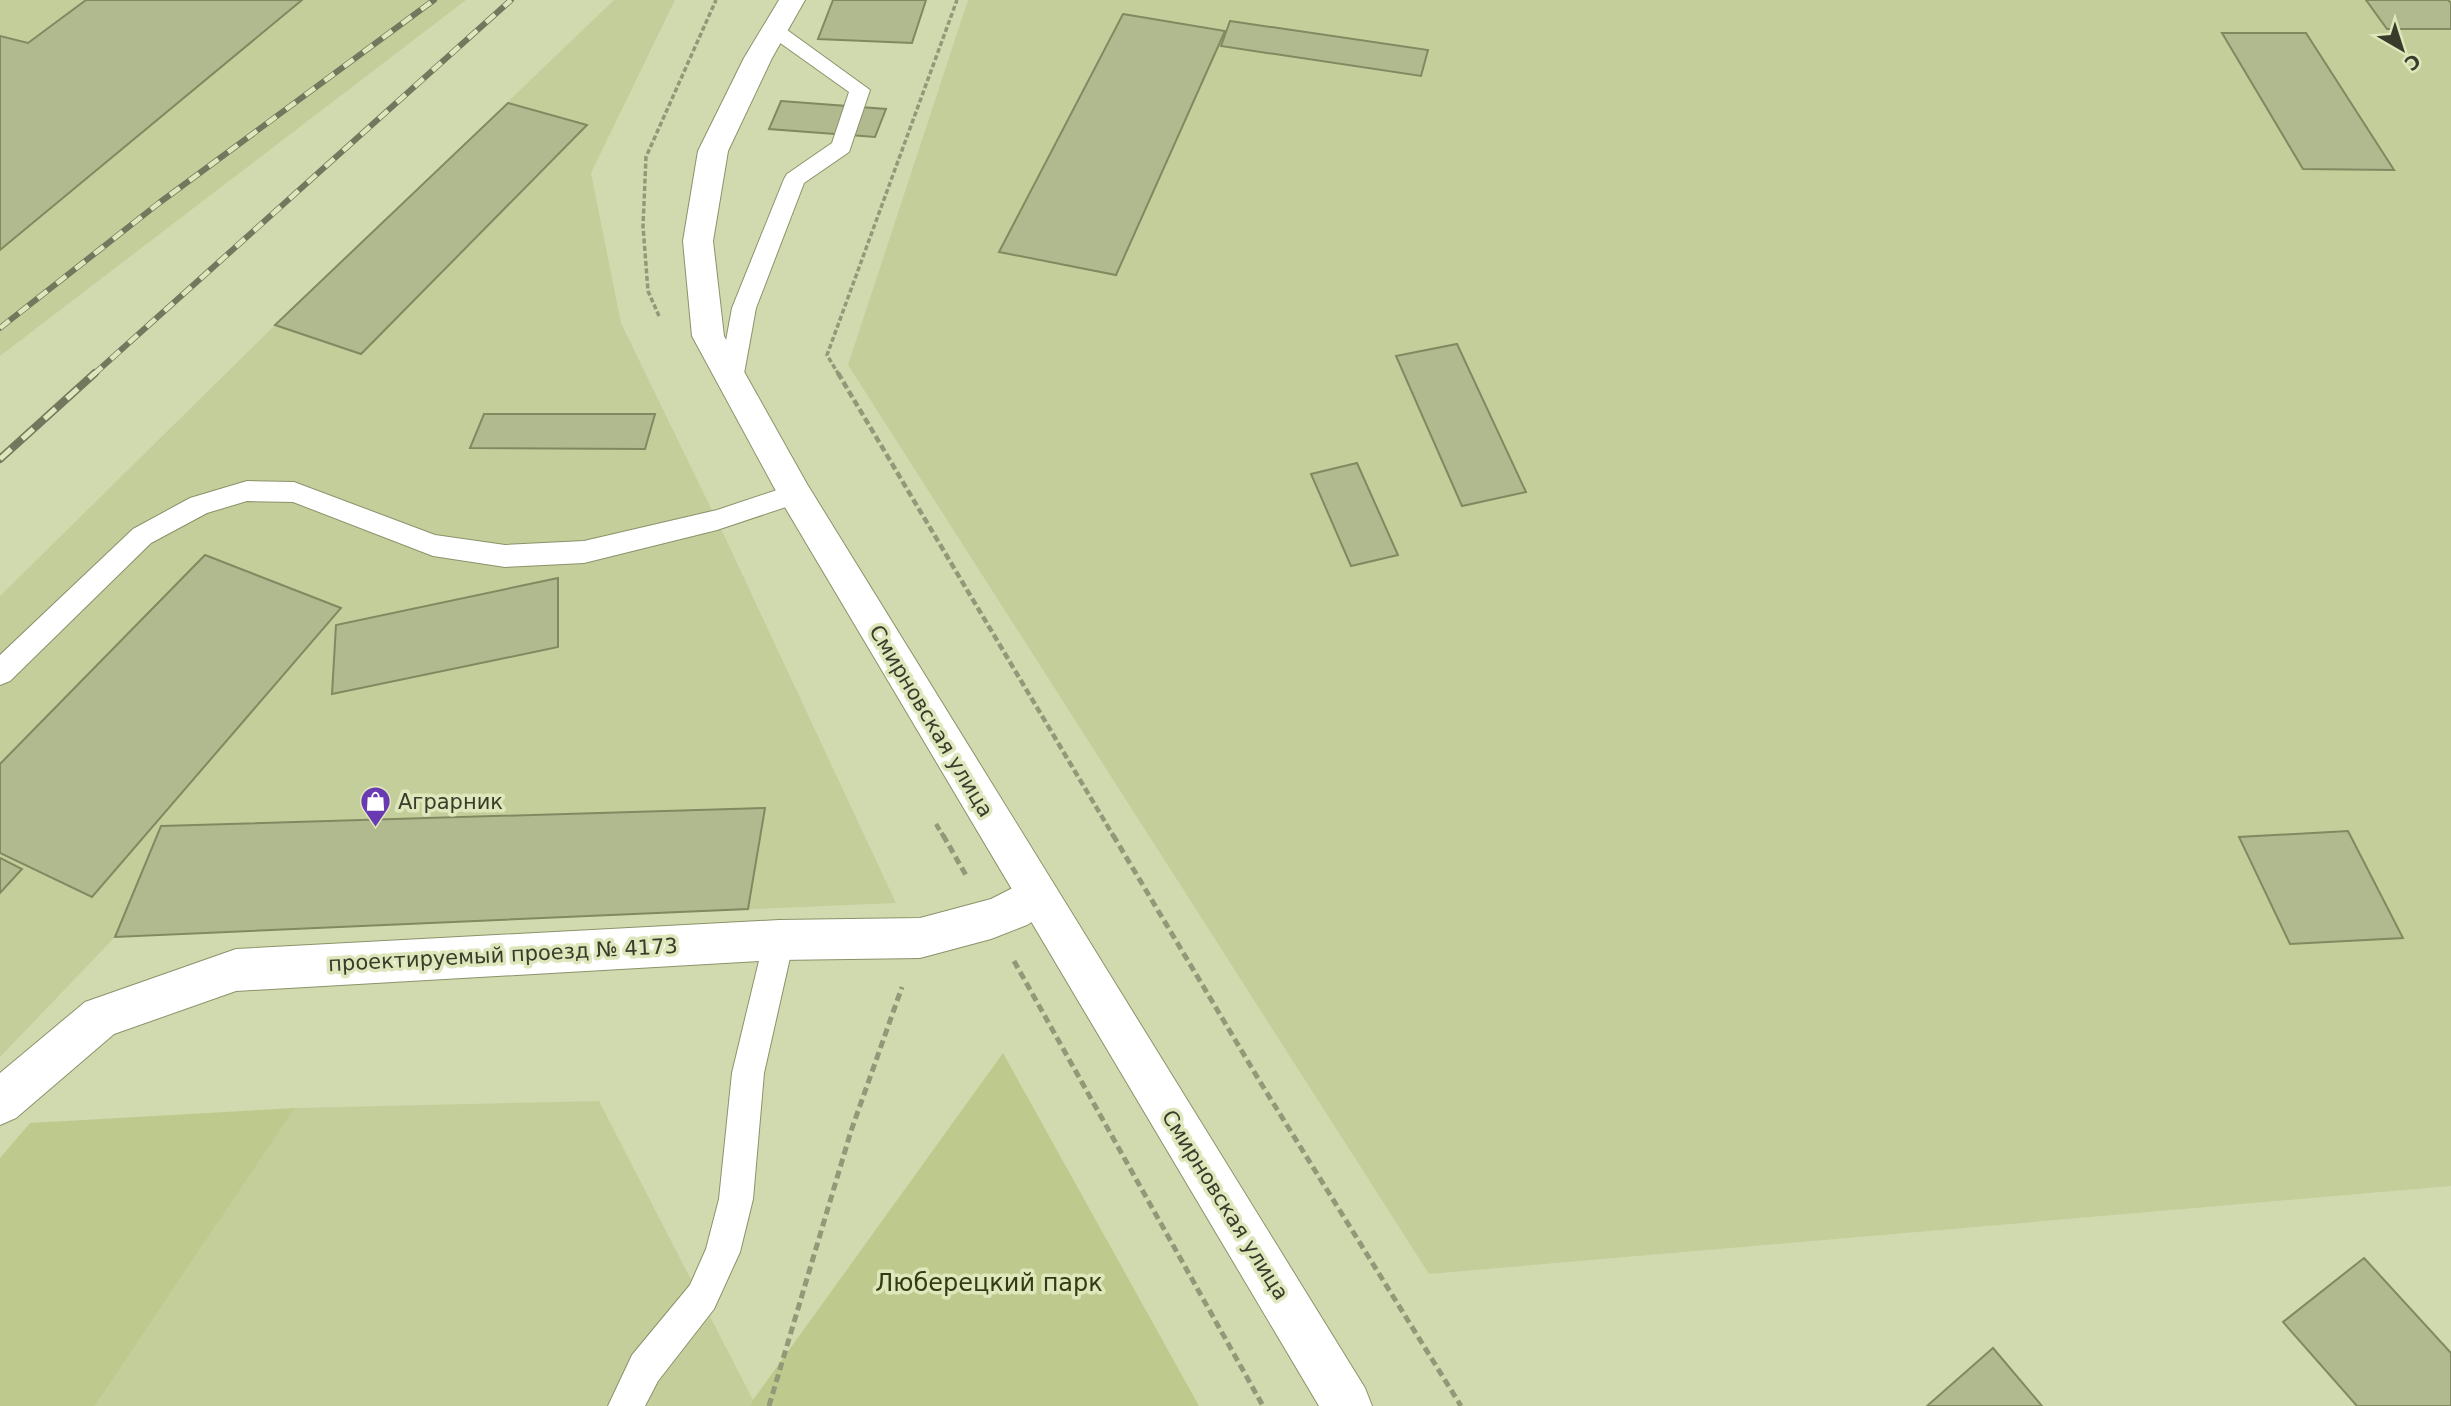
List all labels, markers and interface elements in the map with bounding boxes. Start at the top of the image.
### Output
north arrow [2367,14,2437,84]
text: С [2400,49,2425,75]
street label: Смирновская улица [864,621,998,821]
shop icon: Аграрник [358,785,392,829]
place label: Аграрник [398,790,503,814]
street label: проектируемый проезд № 4173 [328,934,678,976]
street label: Смирновская улица [1157,1106,1293,1304]
park label: Люберецкий парк [875,1269,1103,1297]

